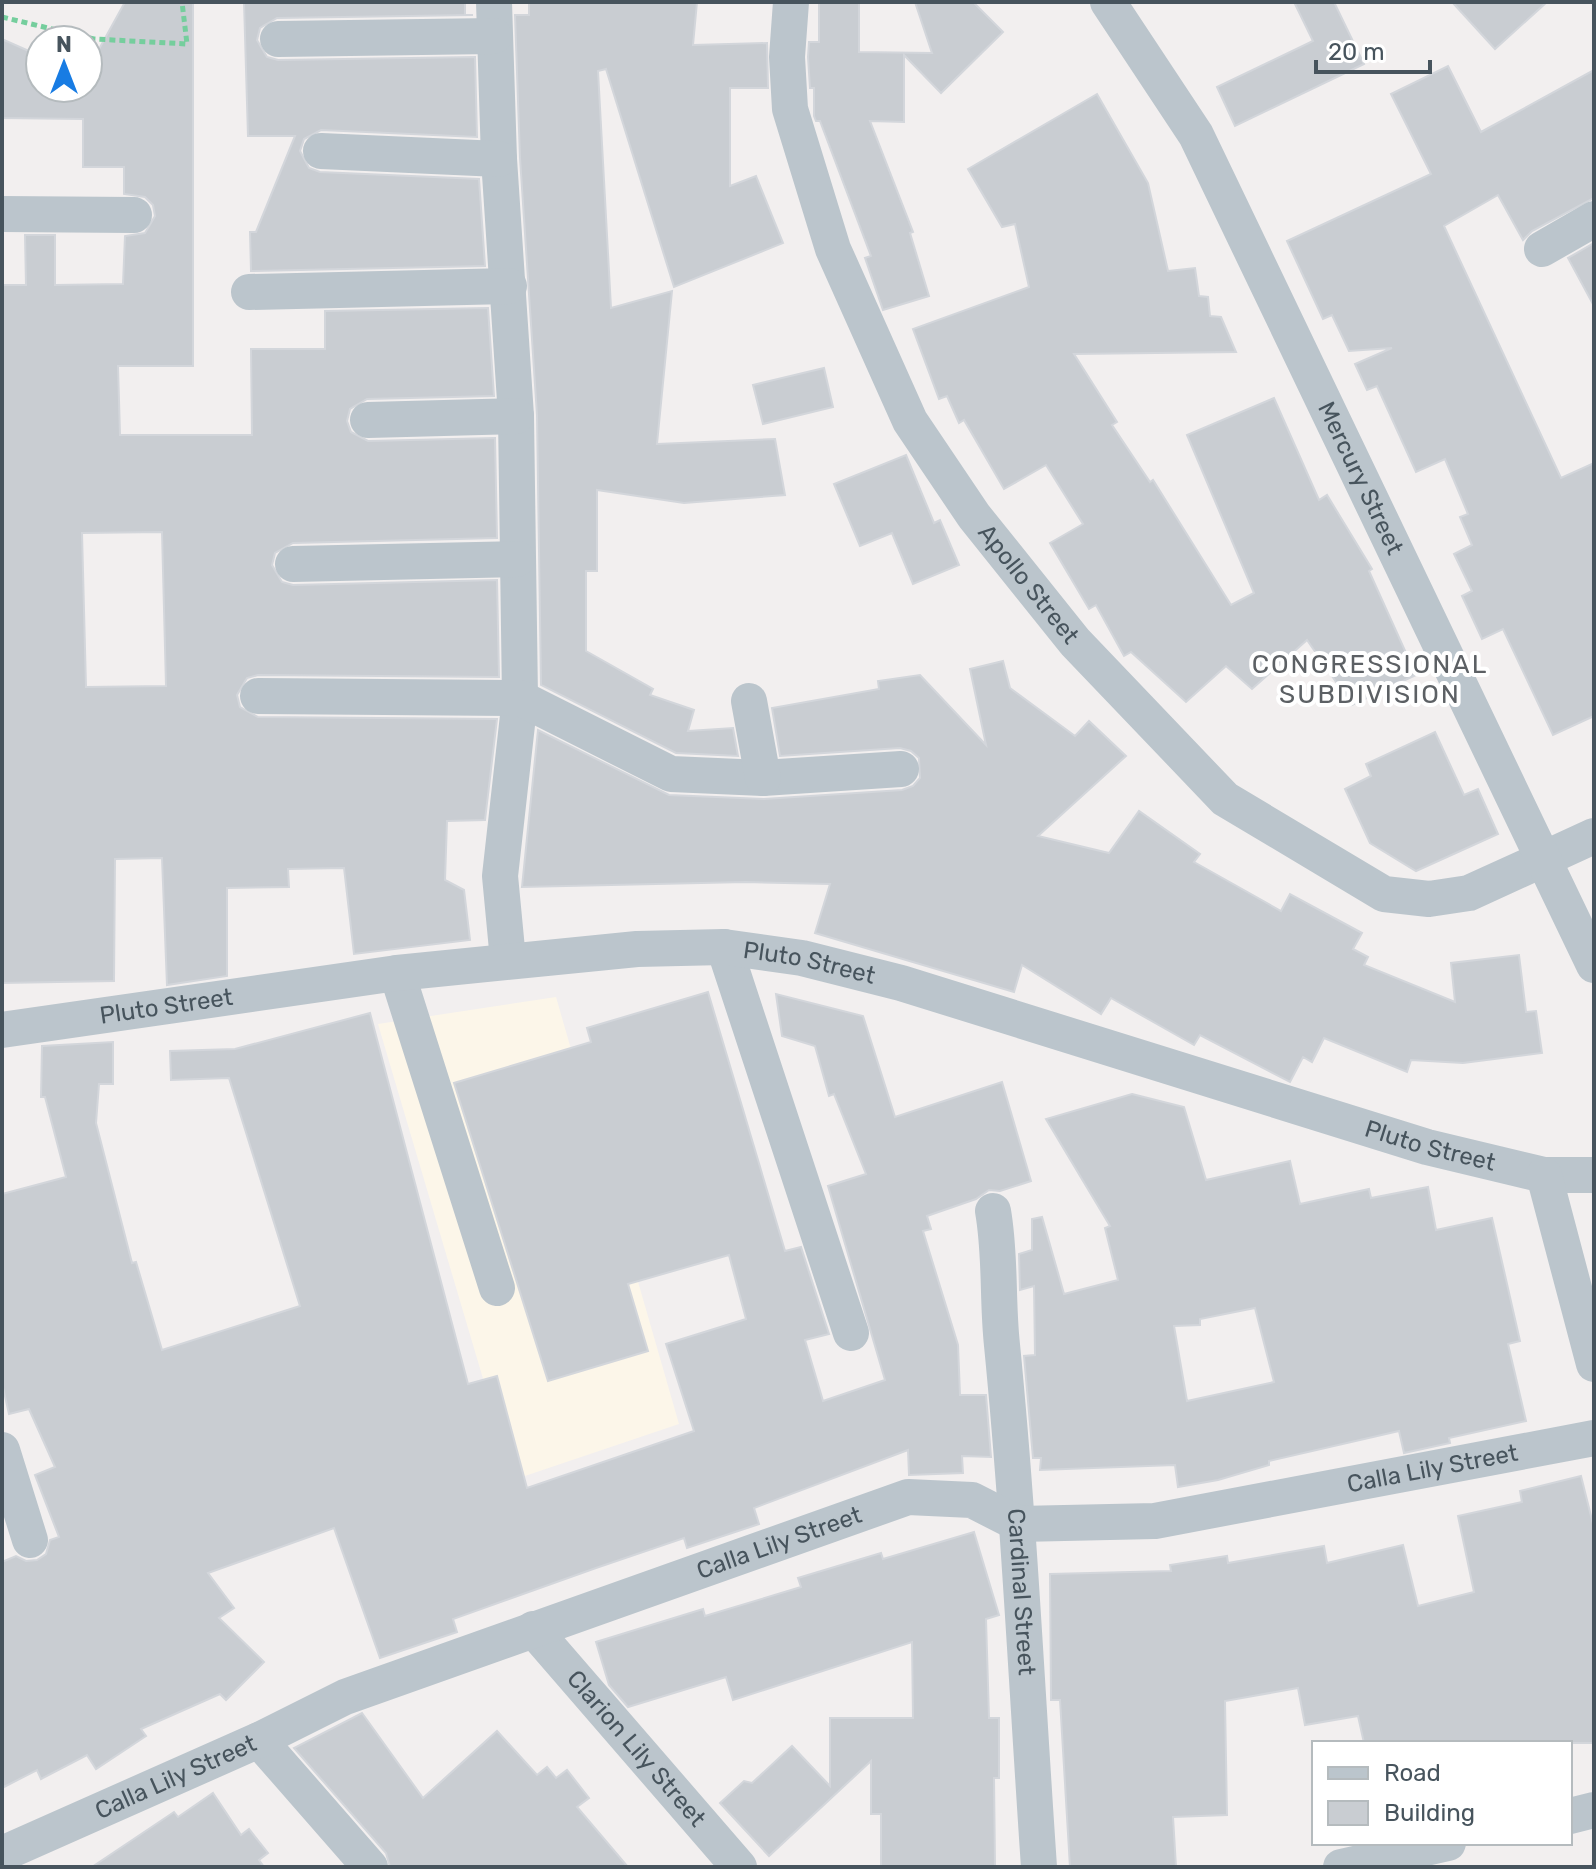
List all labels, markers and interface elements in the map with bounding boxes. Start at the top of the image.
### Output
north arrow [24,24,104,104]
scale bar [1316,24,1430,74]
text: N [56,31,72,58]
text: 20 m [1328,38,1385,66]
street label: Mercury Street [1312,397,1409,559]
street label: Apollo Street [972,519,1085,649]
district label: CONGRESSIONAL SUBDIVISION [1252,649,1488,710]
street label: Pluto Street [741,936,878,990]
street label: Pluto Street [98,983,235,1030]
street label: Pluto Street [1361,1115,1498,1177]
street label: Calla Lily Street [1345,1439,1520,1498]
street label: Calla Lily Street [693,1501,865,1585]
street label: Cardinal Street [1002,1507,1041,1676]
street label: Clarion Lily Street [561,1665,712,1832]
street label: Calla Lily Street [91,1729,261,1825]
legend [1312,1741,1572,1845]
text: Road [1384,1759,1441,1787]
text: Building [1384,1799,1475,1827]

